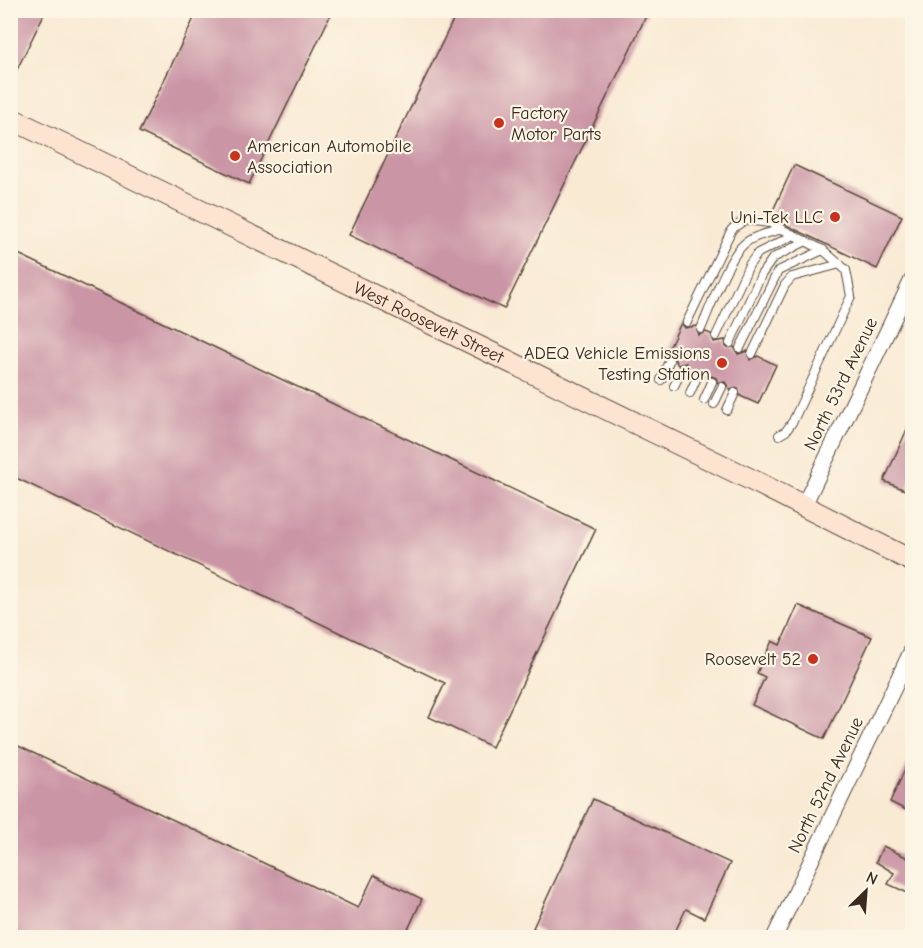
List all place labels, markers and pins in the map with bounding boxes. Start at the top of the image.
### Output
place label: Factory Motor Parts [511,103,601,145]
marker: Factory Motor Parts [492,116,506,130]
place label: American Automobile Association [247,136,411,178]
marker: American Automobile Association [228,149,242,163]
place label: Uni-Tek LLC [730,207,823,228]
marker: Uni-Tek LLC [828,210,842,224]
place label: ADEQ Vehicle Emissions Testing Station [524,343,710,385]
marker: ADEQ Vehicle Emissions Testing Station [715,356,729,370]
place label: Roosevelt 52 [705,649,801,670]
marker: Roosevelt 52 [806,652,820,666]

